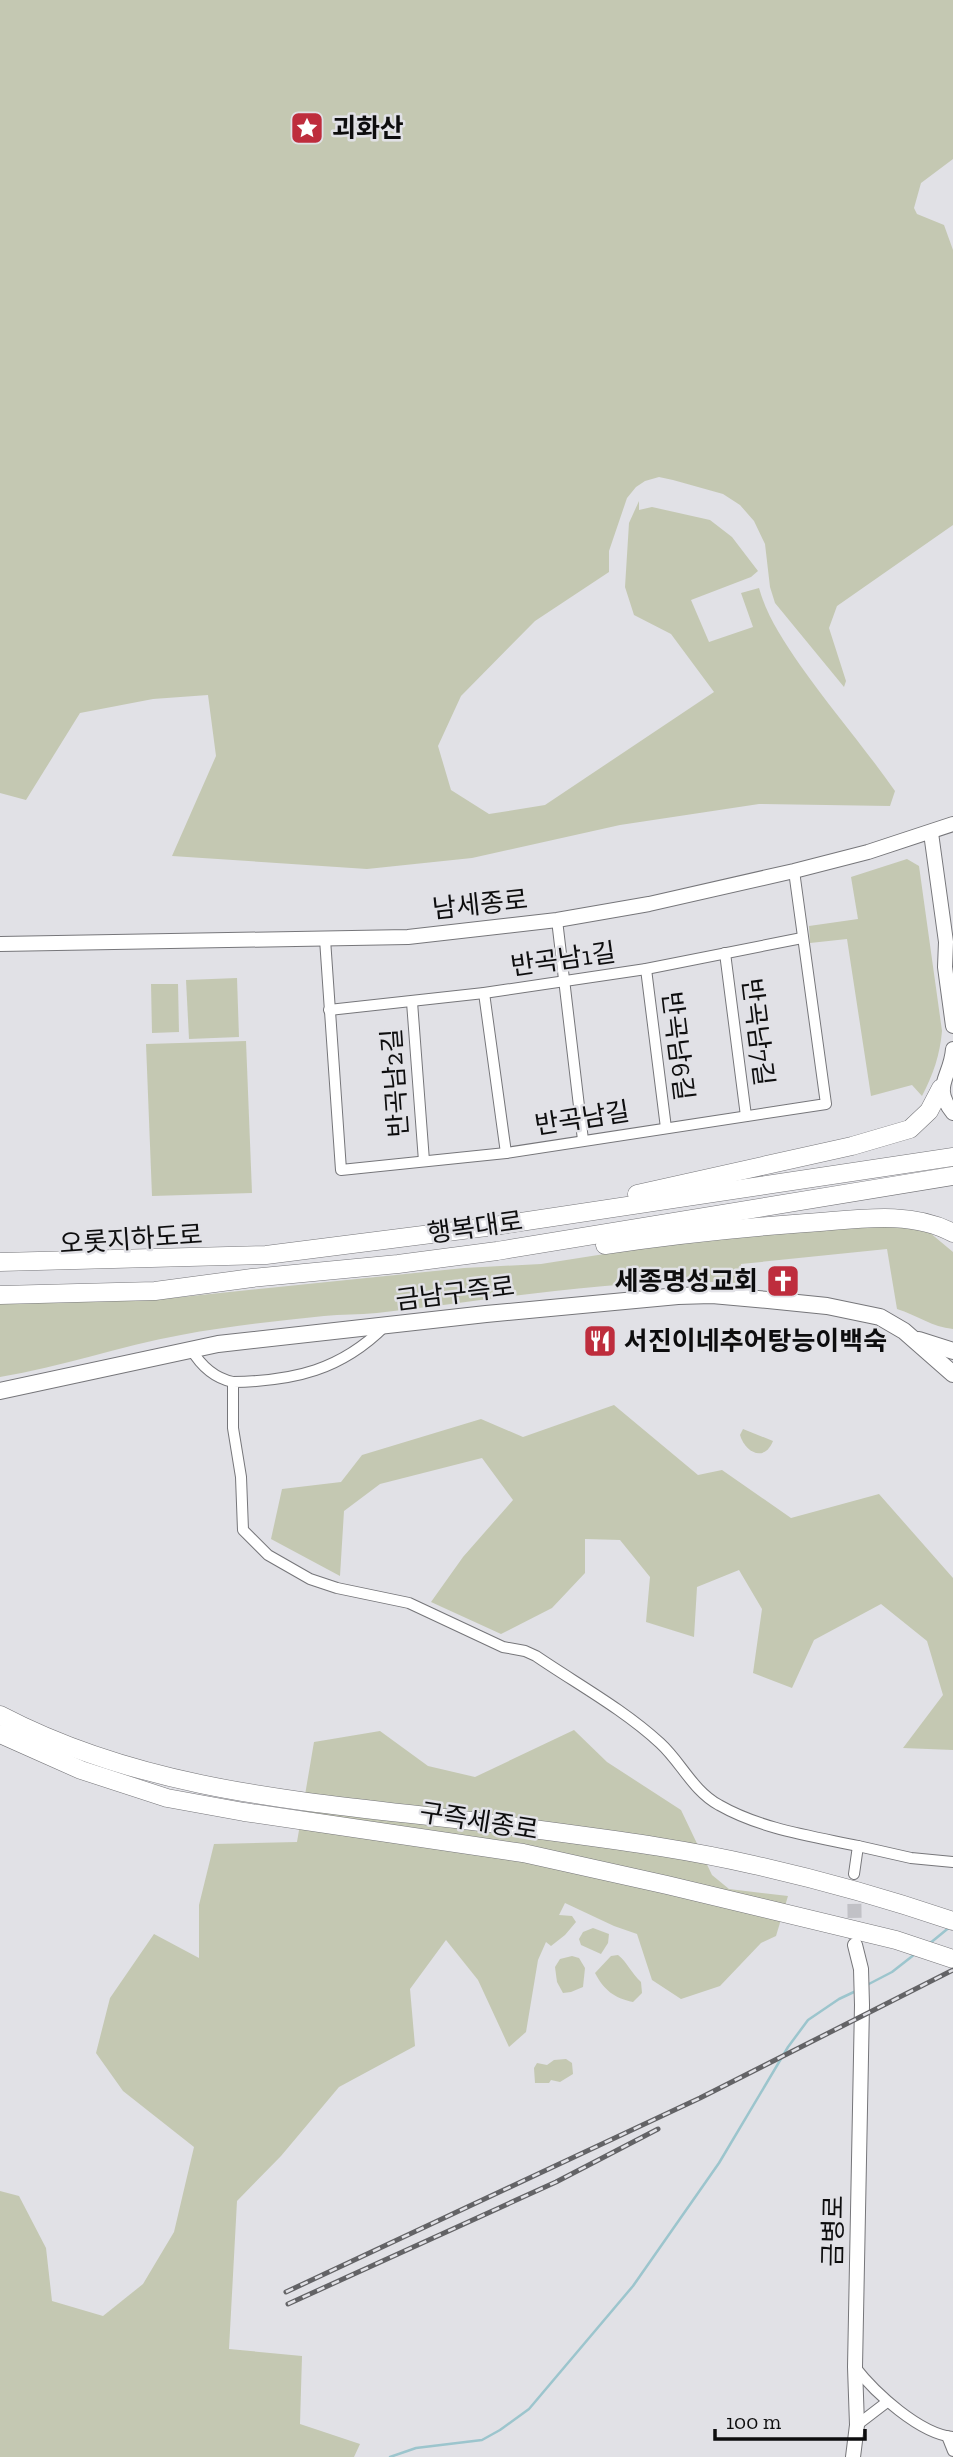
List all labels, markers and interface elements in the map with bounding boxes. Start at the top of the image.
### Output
place icon: 괴화산 [288,109,326,147]
place label: 괴화산 [332,112,404,144]
street label: 남세종로 [431,883,529,925]
street label: 반곡남1길 [508,936,618,982]
street label: 반곡남7길 [736,976,780,1088]
street label: 반곡남6길 [655,990,701,1102]
street label: 반곡남2길 [375,1027,415,1139]
street label: 반곡남길 [532,1095,632,1141]
street label: 행복대로 [425,1204,525,1250]
street label: 오롯지하도로 [58,1218,204,1260]
church icon: 세종명성교회 [764,1262,802,1300]
place label: 세종명성교회 [614,1265,758,1297]
street label: 금남구즉로 [394,1270,516,1316]
restaurant icon: 서진이네추어탕능이백숙 [581,1322,619,1360]
place label: 서진이네추어탕능이백숙 [624,1325,887,1357]
street label: 구즉세종로 [417,1796,541,1846]
street label: 금병로 [816,2195,850,2267]
scale bar [715,2398,866,2442]
text: 100 m [726,2409,781,2434]

